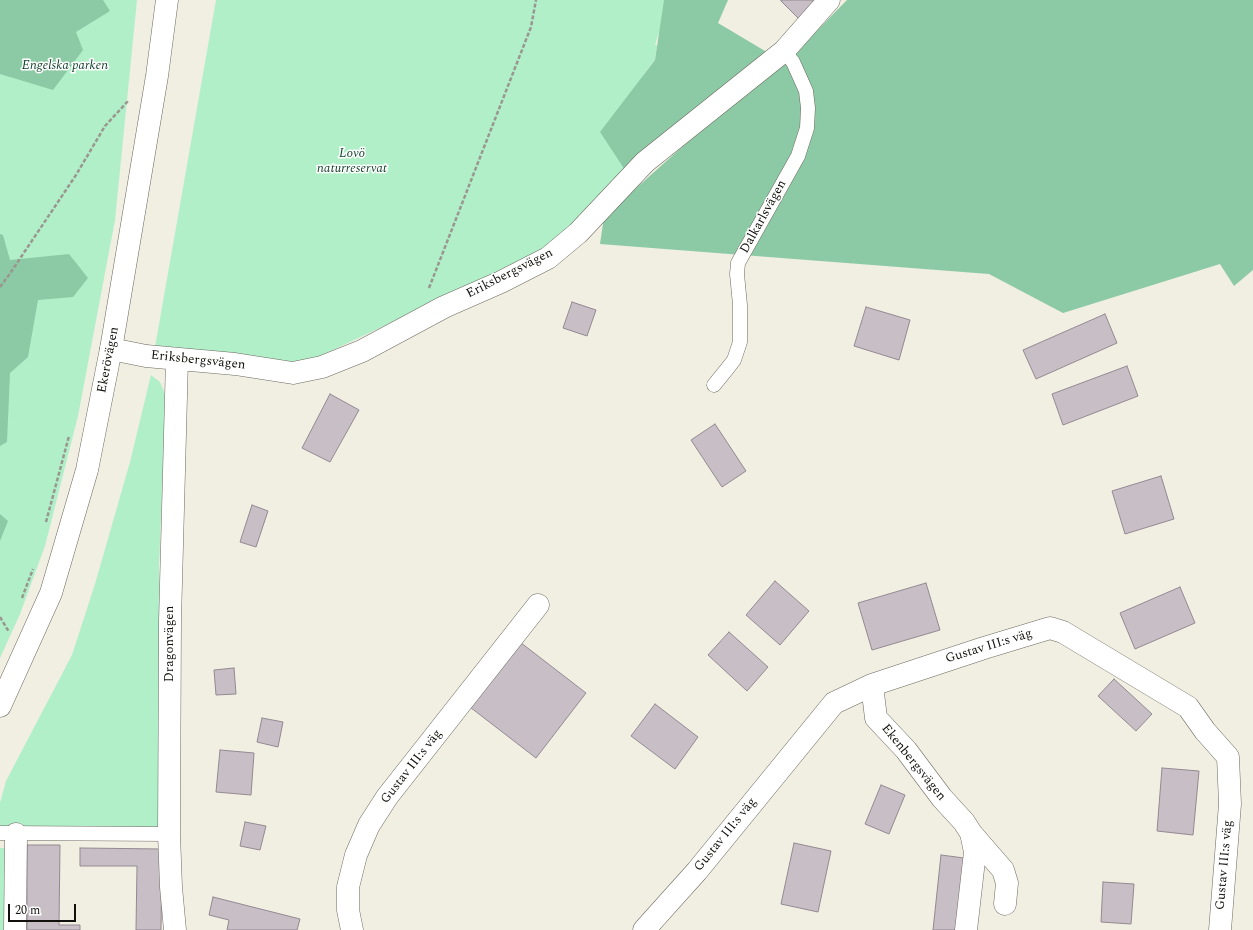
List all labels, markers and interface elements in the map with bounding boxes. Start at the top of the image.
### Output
park label: Engelska parken [22,58,108,74]
park label: Lovö naturreservat [317,146,387,177]
street label: Dalkarlsvägen [737,178,791,256]
street label: Eriksbergsvägen [464,246,556,302]
street label: Ekerövägen [95,325,123,395]
street label: Eriksbergsvägen [150,348,246,374]
street label: Dragonvägen [162,606,178,682]
street label: Gustav III:s väg [944,626,1034,668]
street label: Ekenbergsvägen [877,722,949,804]
street label: Gustav III:s väg [378,727,446,807]
street label: Gustav III:s väg [692,795,760,875]
street label: Gustav III:s väg [1213,819,1237,911]
scale bar [10,896,78,922]
text: 20 m [15,901,40,920]

